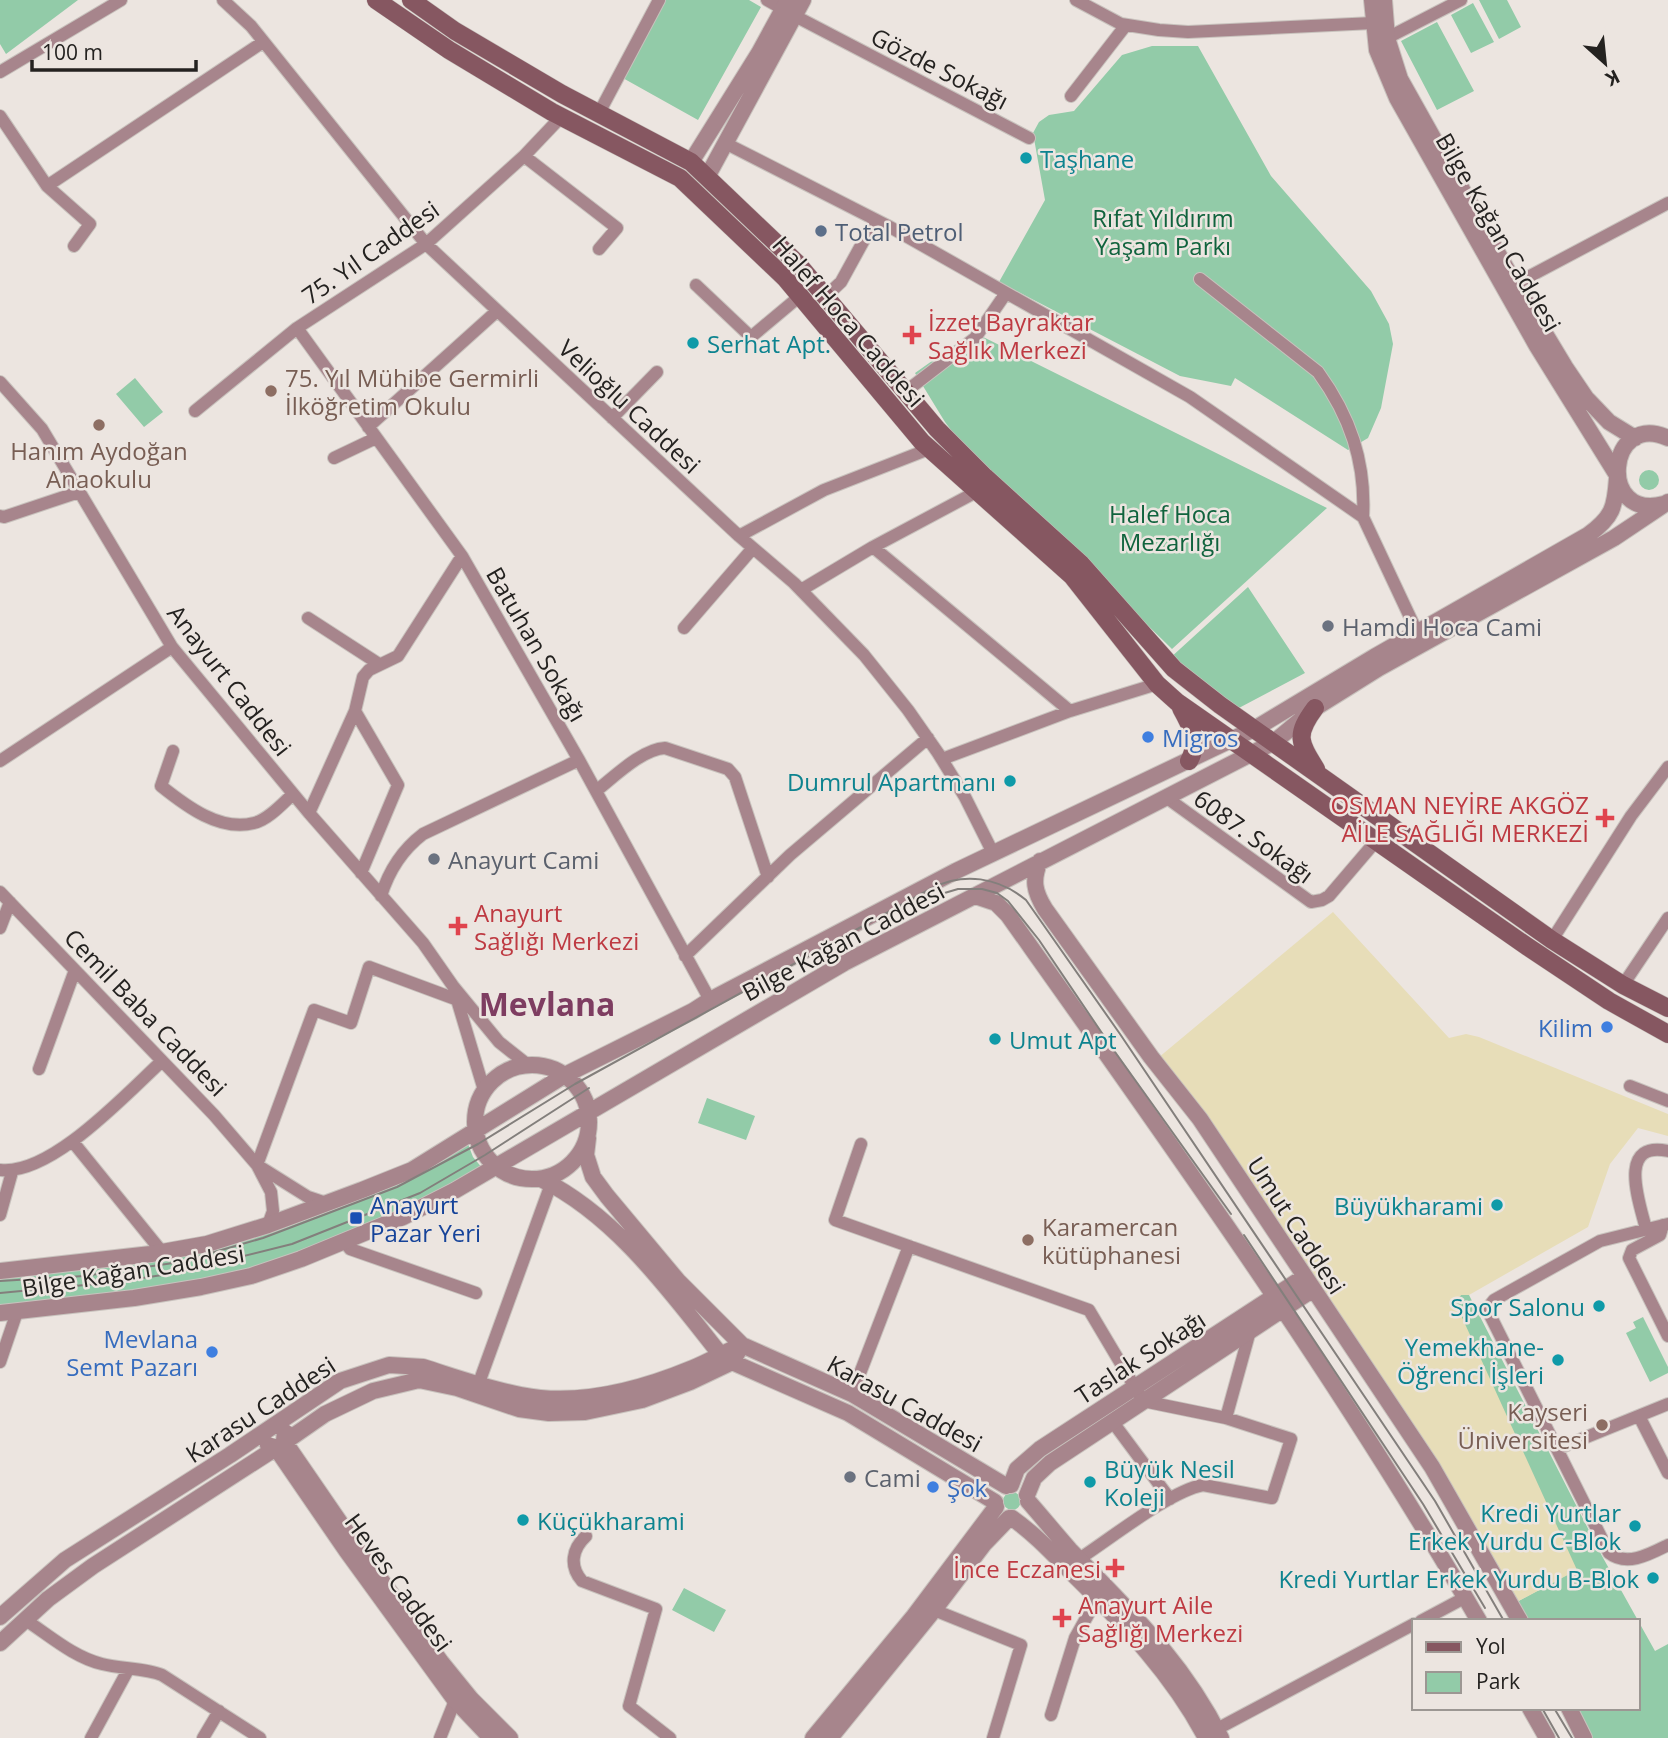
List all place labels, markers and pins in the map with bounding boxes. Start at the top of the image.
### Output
place label: Taşhane [1040,142,1134,175]
marker: Taşhane [1018,150,1034,166]
place label: Total Petrol [835,215,964,248]
marker: Total Petrol [813,223,829,239]
place label: İzzet Bayraktar Sağlık Merkezi [928,305,1094,366]
marker: İzzet Bayraktar Sağlık Merkezi [902,325,922,345]
place label: Serhat Apt. [707,327,831,360]
marker: Serhat Apt. [685,335,701,351]
place label: 75. Yıl Mühibe Germirli İlköğretim Okulu [285,361,539,422]
marker: 75. Yıl Mühibe Germirli İlköğretim Okulu [263,383,279,399]
marker: Hanım Aydoğan Anaokulu [91,417,107,433]
place label: Hanım Aydoğan Anaokulu [10,434,188,495]
place label: Hamdi Hoca Cami [1342,610,1542,643]
marker: Hamdi Hoca Cami [1320,618,1336,634]
place label: Migros [1162,721,1238,754]
marker: Migros [1140,729,1156,745]
place label: Dumrul Apartmanı [787,765,996,798]
marker: Dumrul Apartmanı [1002,773,1018,789]
place label: OSMAN NEYİRE AKGÖZ AİLE SAĞLIĞI MERKEZİ [1330,788,1589,849]
marker: OSMAN NEYİRE AKGÖZ AİLE SAĞLIĞI MERKEZİ [1595,808,1615,828]
place label: Anayurt Cami [448,843,599,876]
marker: Anayurt Cami [426,851,442,867]
place label: Anayurt Sağlığı Merkezi [474,896,639,957]
marker: Anayurt Sağlığı Merkezi [448,916,468,936]
place label: Kilim [1538,1011,1593,1044]
marker: Kilim [1599,1019,1615,1035]
place label: Umut Apt [1009,1023,1117,1056]
marker: Umut Apt [987,1031,1003,1047]
place label: Anayurt Pazar Yeri [370,1188,481,1249]
place label: Büyükharami [1334,1189,1483,1222]
marker: Büyükharami [1489,1197,1505,1213]
marker: Anayurt Pazar Yeri [348,1210,364,1226]
place label: Karamercan kütüphanesi [1042,1210,1181,1271]
marker: Karamercan kütüphanesi [1020,1232,1036,1248]
place label: Spor Salonu [1450,1290,1585,1323]
marker: Spor Salonu [1591,1298,1607,1314]
place label: Mevlana Semt Pazarı [66,1322,198,1383]
place label: Yemekhane- Öğrenci İşleri [1397,1330,1544,1391]
marker: Mevlana Semt Pazarı [204,1344,220,1360]
marker: Yemekhane- Öğrenci İşleri [1550,1352,1566,1368]
place label: Kayseri Üniversitesi [1457,1395,1588,1456]
marker: Kayseri Üniversitesi [1594,1417,1610,1433]
place label: Büyük Nesil Koleji [1104,1452,1235,1513]
place label: Cami [864,1461,921,1494]
marker: Cami [842,1469,858,1485]
place label: Şok [947,1471,988,1504]
marker: Büyük Nesil Koleji [1082,1474,1098,1490]
marker: Şok [925,1479,941,1495]
place label: Kredi Yurtlar Erkek Yurdu C-Blok [1408,1496,1621,1557]
place label: Küçükharami [537,1504,685,1537]
marker: Küçükharami [515,1512,531,1528]
marker: Kredi Yurtlar Erkek Yurdu C-Blok [1627,1518,1643,1534]
place label: İnce Eczanesi [953,1552,1101,1585]
marker: İnce Eczanesi [1107,1560,1123,1576]
place label: Kredi Yurtlar Erkek Yurdu B-Blok [1279,1562,1639,1595]
marker: Kredi Yurtlar Erkek Yurdu B-Blok [1645,1570,1661,1586]
place label: Anayurt Aile Sağlığı Merkezi [1078,1588,1243,1649]
marker: Anayurt Aile Sağlığı Merkezi [1052,1608,1072,1628]

